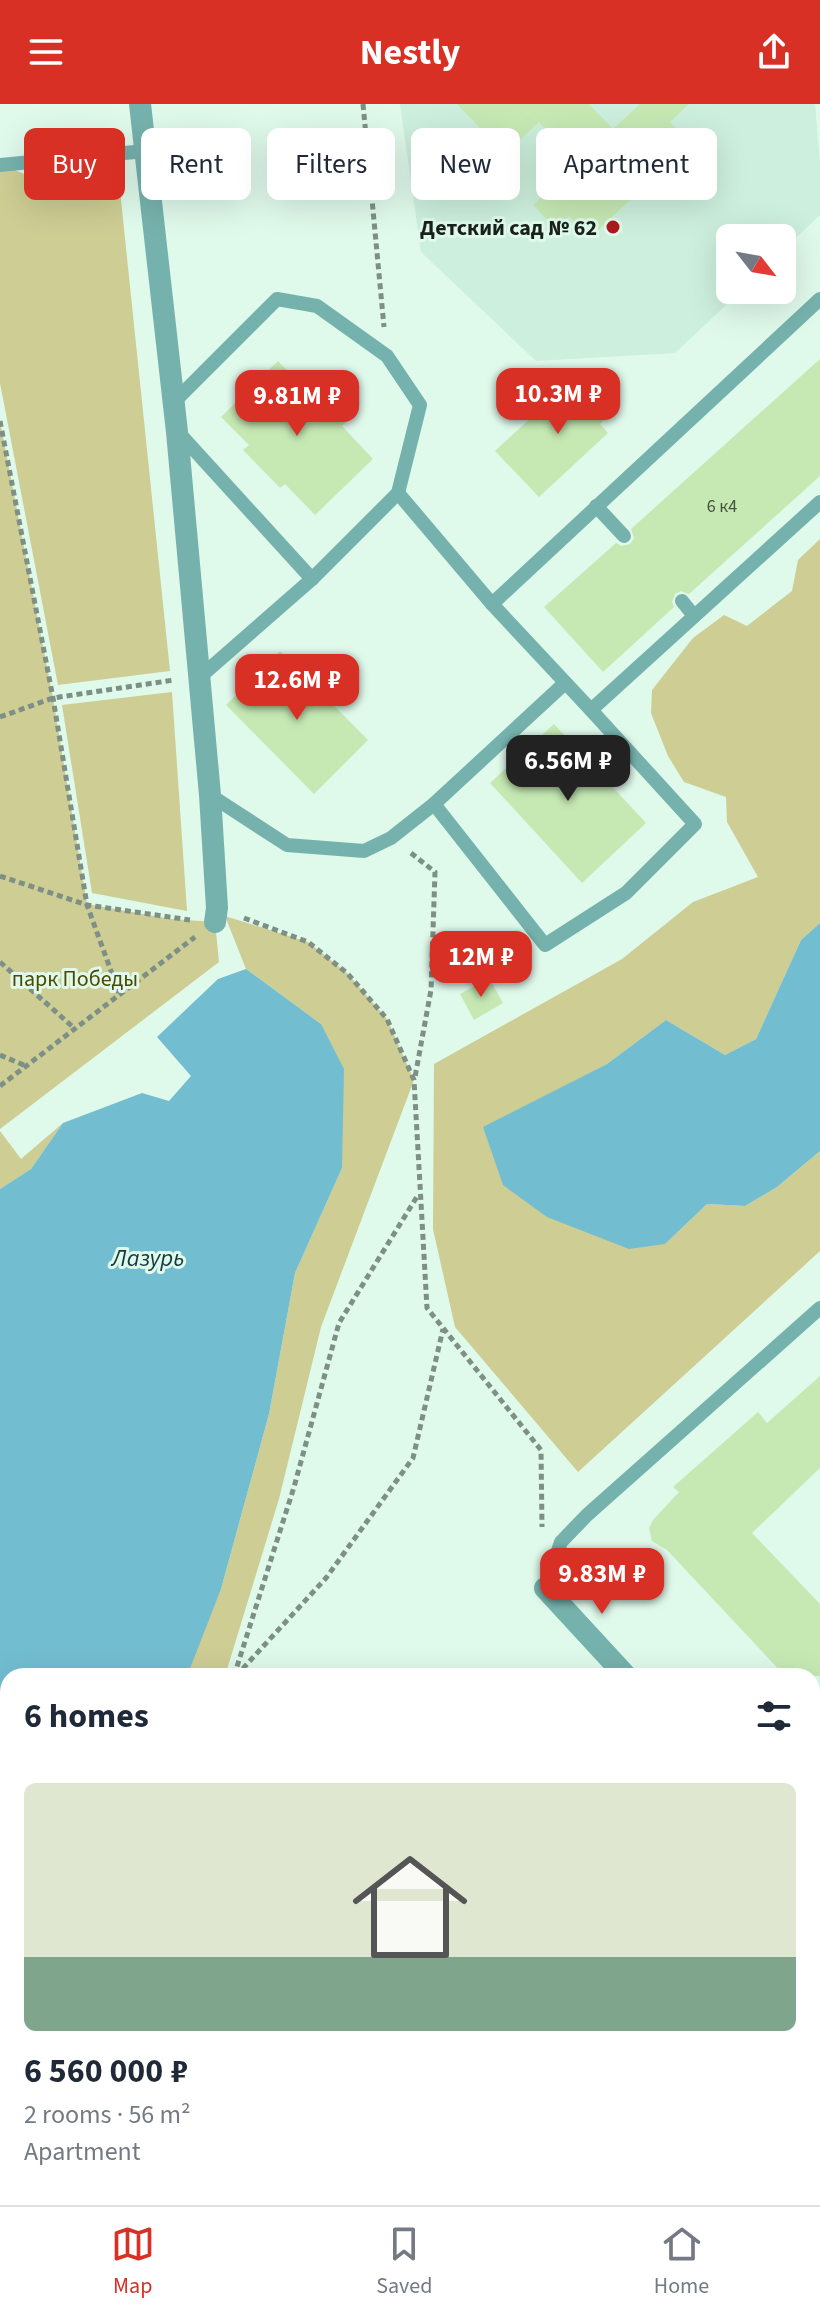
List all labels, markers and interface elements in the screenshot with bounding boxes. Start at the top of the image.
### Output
text: Nestly [360,27,460,78]
icon: menu [24,30,68,74]
icon: share [752,30,796,74]
chip: Buy [24,128,125,200]
chip: Rent [141,128,251,200]
chip: Filters [267,128,395,200]
chip: New [411,128,520,200]
chip: Apartment [536,128,717,200]
place label: Детский сад № 62 [420,212,597,244]
marker: Детский сад № 62 [604,218,622,236]
north arrow [716,224,796,304]
map controls [716,224,796,304]
pin: 10.3M ₽ [484,368,632,436]
pin: 9.81M ₽ [223,370,371,438]
text: 10.3M ₽ [514,375,602,412]
text: 9.81M ₽ [253,377,341,414]
house number: 6 к4 [707,494,737,519]
pin: 12.6M ₽ [223,654,371,722]
text: 12.6M ₽ [253,661,341,698]
pin: 6.56M ₽ [494,735,642,803]
text: 6.56M ₽ [524,742,612,779]
pin: 12M ₽ [425,931,537,999]
text: 12M ₽ [448,938,514,975]
park label: парк Победы [12,963,138,995]
water label: Лазурь [110,1241,184,1276]
pin: 9.83M ₽ [528,1548,676,1616]
text: 9.83M ₽ [558,1555,646,1592]
text: 6 homes [24,1692,149,1741]
icon: filters [752,1694,796,1738]
icon: home [338,1835,482,1979]
text: 6 560 000 ₽ [24,2047,188,2096]
text: 2 rooms · 56 m² [24,2096,191,2133]
text: Apartment [24,2133,141,2170]
tab: Map [111,2222,155,2302]
tab: Saved [376,2222,432,2302]
tab: Home [654,2222,709,2302]

